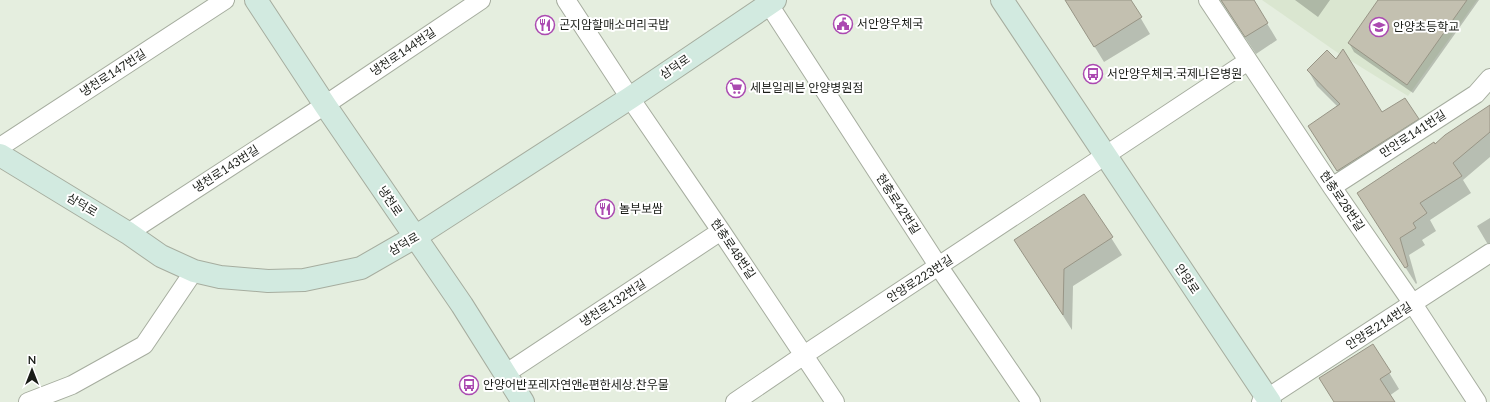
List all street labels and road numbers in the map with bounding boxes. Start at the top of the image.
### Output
street label: 냉천로144번길 [367,24,438,79]
street label: 냉천로147번길 [77,46,149,100]
street label: 삼덕로 [657,51,693,82]
street label: 만안로141번길 [1377,107,1449,161]
street label: 냉천로143번길 [190,142,262,196]
street label: 현충로28번길 [1317,168,1368,234]
street label: 현충로42번길 [873,171,924,237]
street label: 냉천로 [375,183,406,219]
street label: 삼덕로 [64,190,100,220]
street label: 현충로48번길 [708,216,759,282]
street label: 삼덕로 [386,229,422,258]
street label: 안양로223번길 [884,252,956,306]
street label: 안양로 [1172,261,1203,297]
street label: 냉천로132번길 [577,276,649,330]
street label: 안양로214번길 [1343,299,1415,353]

